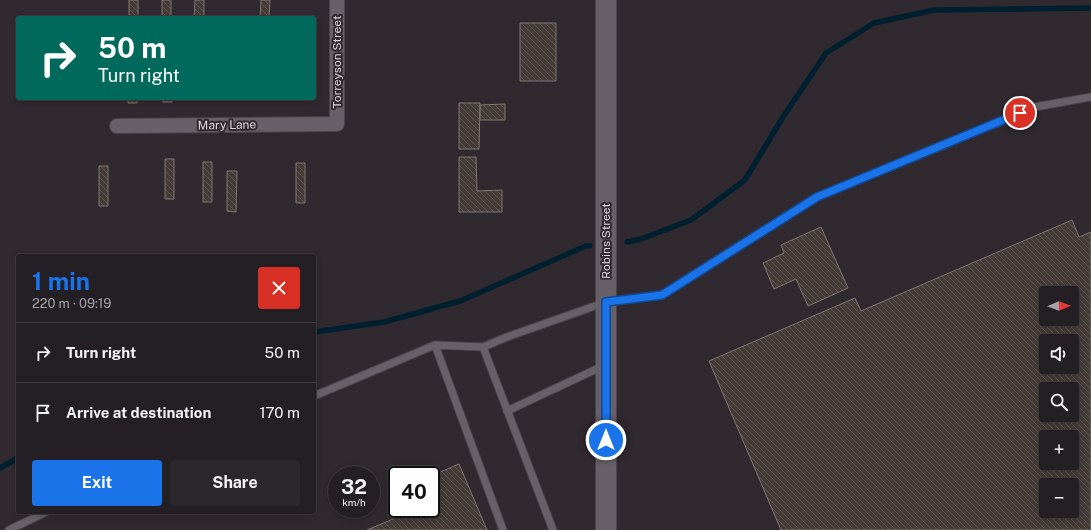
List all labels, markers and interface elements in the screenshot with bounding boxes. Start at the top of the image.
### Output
street label: Torreyson Street [330,15,344,109]
text: 50 m [98,31,166,64]
icon: right [32,32,84,84]
text: Turn right [98,65,180,86]
pin [1003,96,1037,130]
icon: arrive [1009,102,1031,124]
street label: Mary Lane [198,117,257,133]
street label: Robins Street [599,203,613,279]
text: 1 min [32,267,90,295]
button: close [258,267,300,309]
north arrow [1039,286,1079,326]
map controls [1039,286,1079,518]
text: 220 m · 09:19 [32,296,111,311]
button: sound [1039,334,1079,374]
icon: right [32,342,54,364]
text: Turn right [66,344,136,361]
text: 50 m [265,344,300,361]
button: search [1039,382,1079,422]
icon: arrive [32,402,54,424]
text: Arrive at destination [66,404,211,421]
text: 170 m [259,404,300,421]
position arrow [585,419,627,461]
button: + [1039,430,1079,470]
button: Exit [32,460,162,506]
button: Share [170,460,300,506]
speed limit sign: 40 [388,466,440,518]
text: 32 [341,475,367,499]
button: − [1039,478,1079,518]
text: km/h [342,496,366,508]

